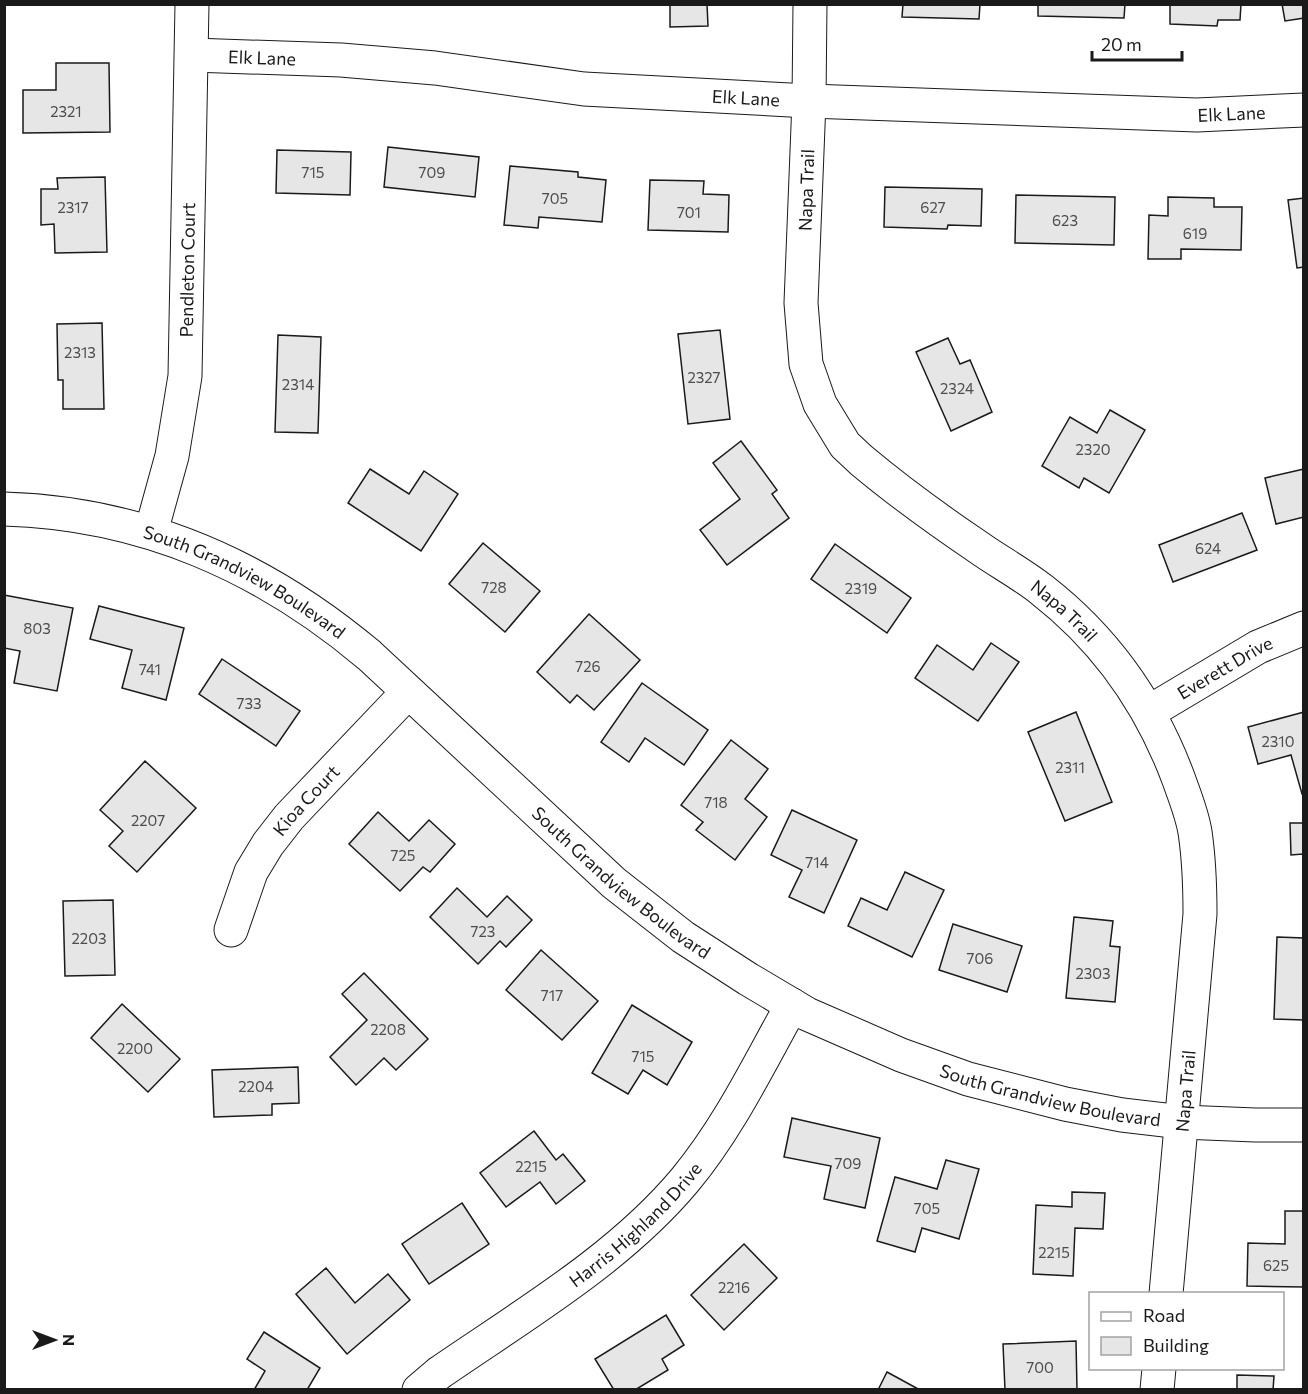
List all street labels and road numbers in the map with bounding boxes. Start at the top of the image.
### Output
street label: Elk Lane [228,45,296,69]
street label: Elk Lane [711,85,780,110]
street label: Elk Lane [1197,101,1266,126]
street label: Napa Trail [794,149,818,231]
street label: Pendleton Court [175,202,199,337]
street label: South Grandview Boulevard [141,520,350,643]
street label: Napa Trail [1027,575,1102,646]
street label: Everett Drive [1173,631,1276,704]
street label: Kioa Court [268,760,344,840]
street label: South Grandview Boulevard [528,802,715,963]
street label: Napa Trail [1170,1049,1200,1133]
street label: South Grandview Boulevard [937,1059,1162,1130]
street label: Harris Highland Drive [565,1158,706,1292]

